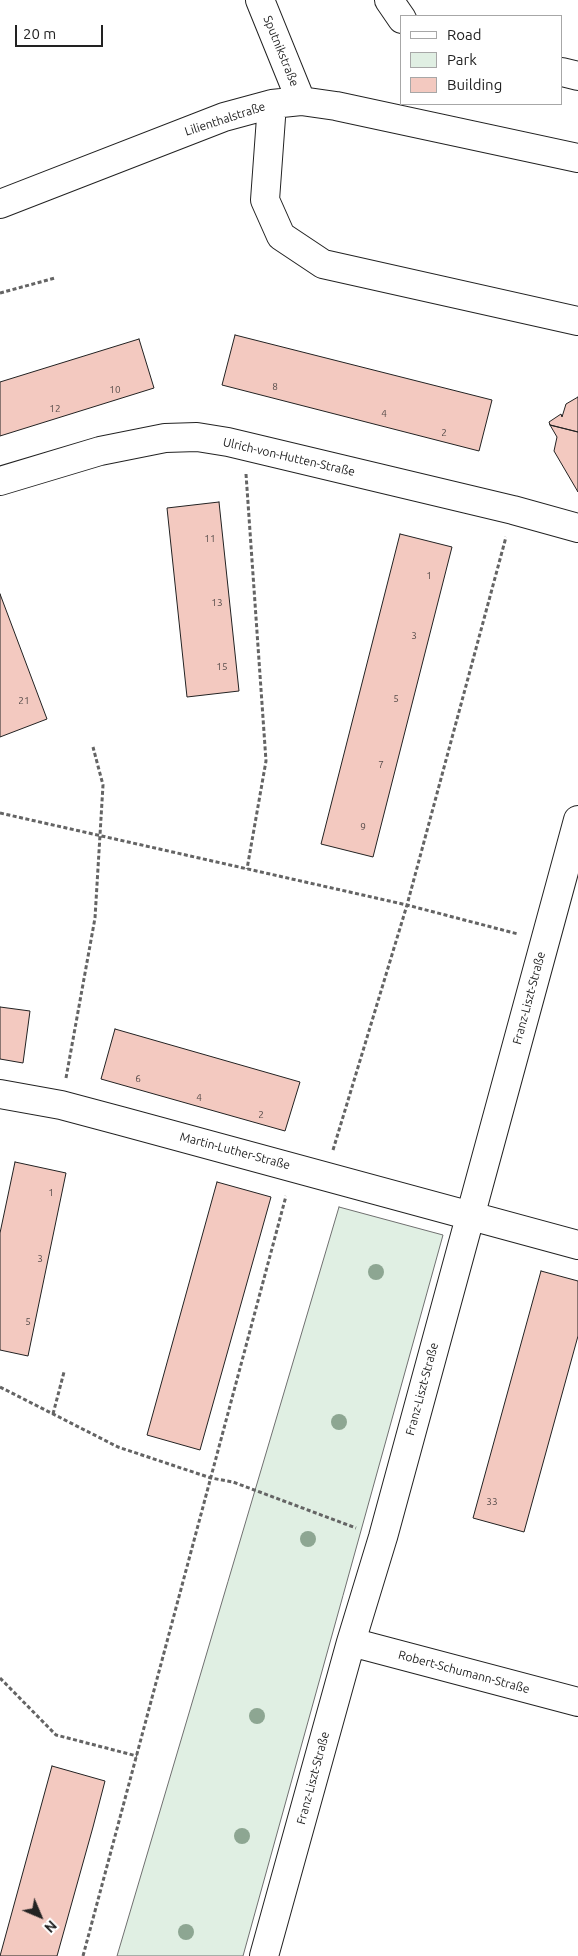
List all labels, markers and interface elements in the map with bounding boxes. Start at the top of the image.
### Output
street label: Sputnikstraße [260,13,302,89]
scale bar [18,15,105,47]
legend [400,15,563,105]
text: 20 m [23,25,56,42]
text: Road [447,26,482,43]
text: Park [447,51,477,68]
text: Building [447,76,502,93]
street label: Lilienthalstraße [183,99,267,139]
house number: 8 [272,381,278,393]
house number: 10 [109,384,121,396]
house number: 12 [49,403,61,415]
house number: 4 [381,408,387,420]
house number: 2 [441,427,447,439]
street label: Ulrich-von-Hutten-Straße [222,435,356,479]
house number: 11 [204,533,216,545]
house number: 1 [426,570,432,582]
house number: 13 [211,597,223,609]
house number: 3 [411,630,417,642]
house number: 15 [216,661,228,673]
house number: 5 [393,693,399,705]
house number: 21 [18,695,30,707]
house number: 7 [378,759,384,771]
house number: 9 [360,821,366,833]
street label: Franz-Liszt-Straße [510,950,548,1046]
house number: 6 [135,1073,141,1085]
house number: 4 [196,1092,202,1104]
house number: 2 [258,1109,264,1121]
street label: Martin-Luther-Straße [178,1129,292,1173]
house number: 1 [48,1187,54,1199]
house number: 3 [37,1253,43,1265]
house number: 5 [25,1316,31,1328]
street label: Franz-Liszt-Straße [403,1341,441,1437]
house number: 33 [486,1496,498,1508]
street label: Robert-Schumann-Straße [397,1648,531,1696]
street label: Franz-Liszt-Straße [294,1730,332,1826]
north arrow [15,1891,65,1941]
text: N [41,1917,60,1936]

